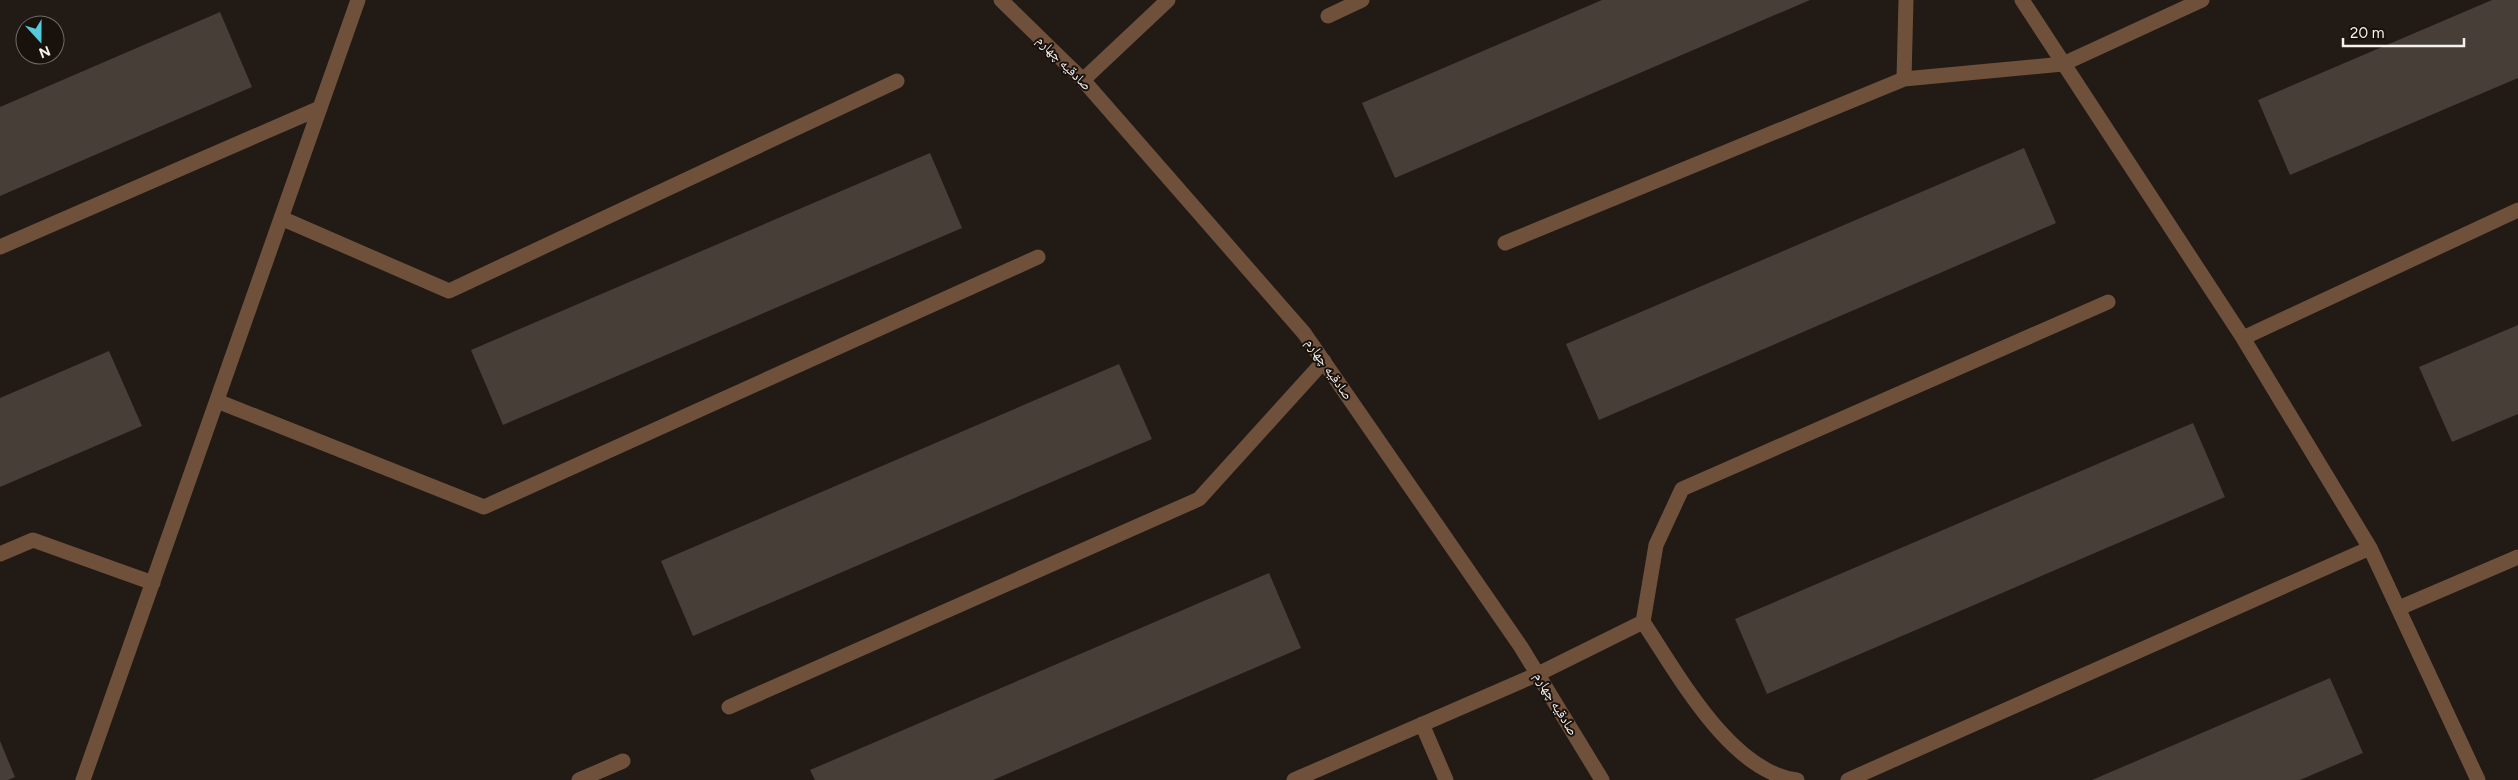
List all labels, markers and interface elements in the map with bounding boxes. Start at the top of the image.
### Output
north arrow [15,15,65,65]
scale bar [2343,15,2464,47]
text: 20 m [2350,24,2384,42]
street label: صادقیه چهارم [1032,32,1095,95]
text: N [36,42,53,62]
street label: صادقیه چهارم [1301,335,1356,404]
street label: صادقیه چهارم [1530,669,1582,739]

